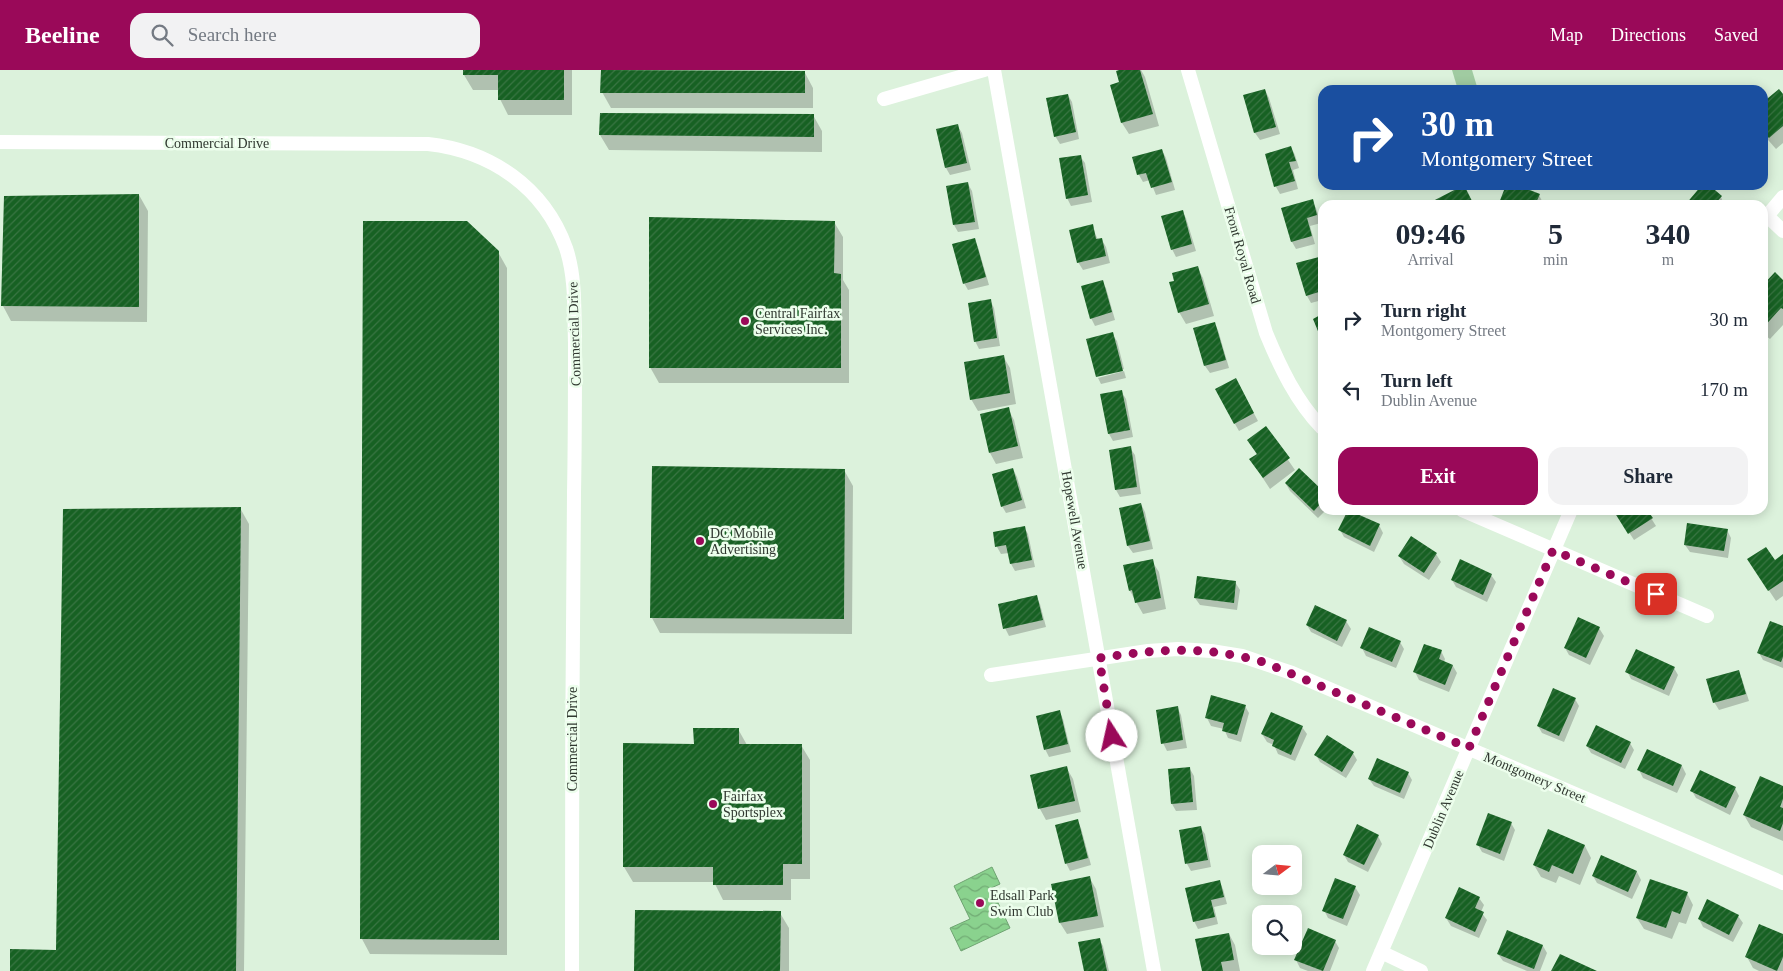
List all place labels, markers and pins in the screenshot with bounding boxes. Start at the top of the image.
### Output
place label: Central Fairfax Services Inc. [755,306,840,337]
marker: Central Fairfax Services Inc. [739,315,751,327]
place label: DC Mobile Advertising [710,526,776,557]
marker: DC Mobile Advertising [694,535,706,547]
pin [1635,573,1677,615]
place label: Fairfax Sportsplex [723,789,783,820]
marker: Fairfax Sportsplex [707,798,719,810]
place label: Edsall Park Swim Club [990,888,1054,919]
marker: Edsall Park Swim Club [974,897,986,909]

